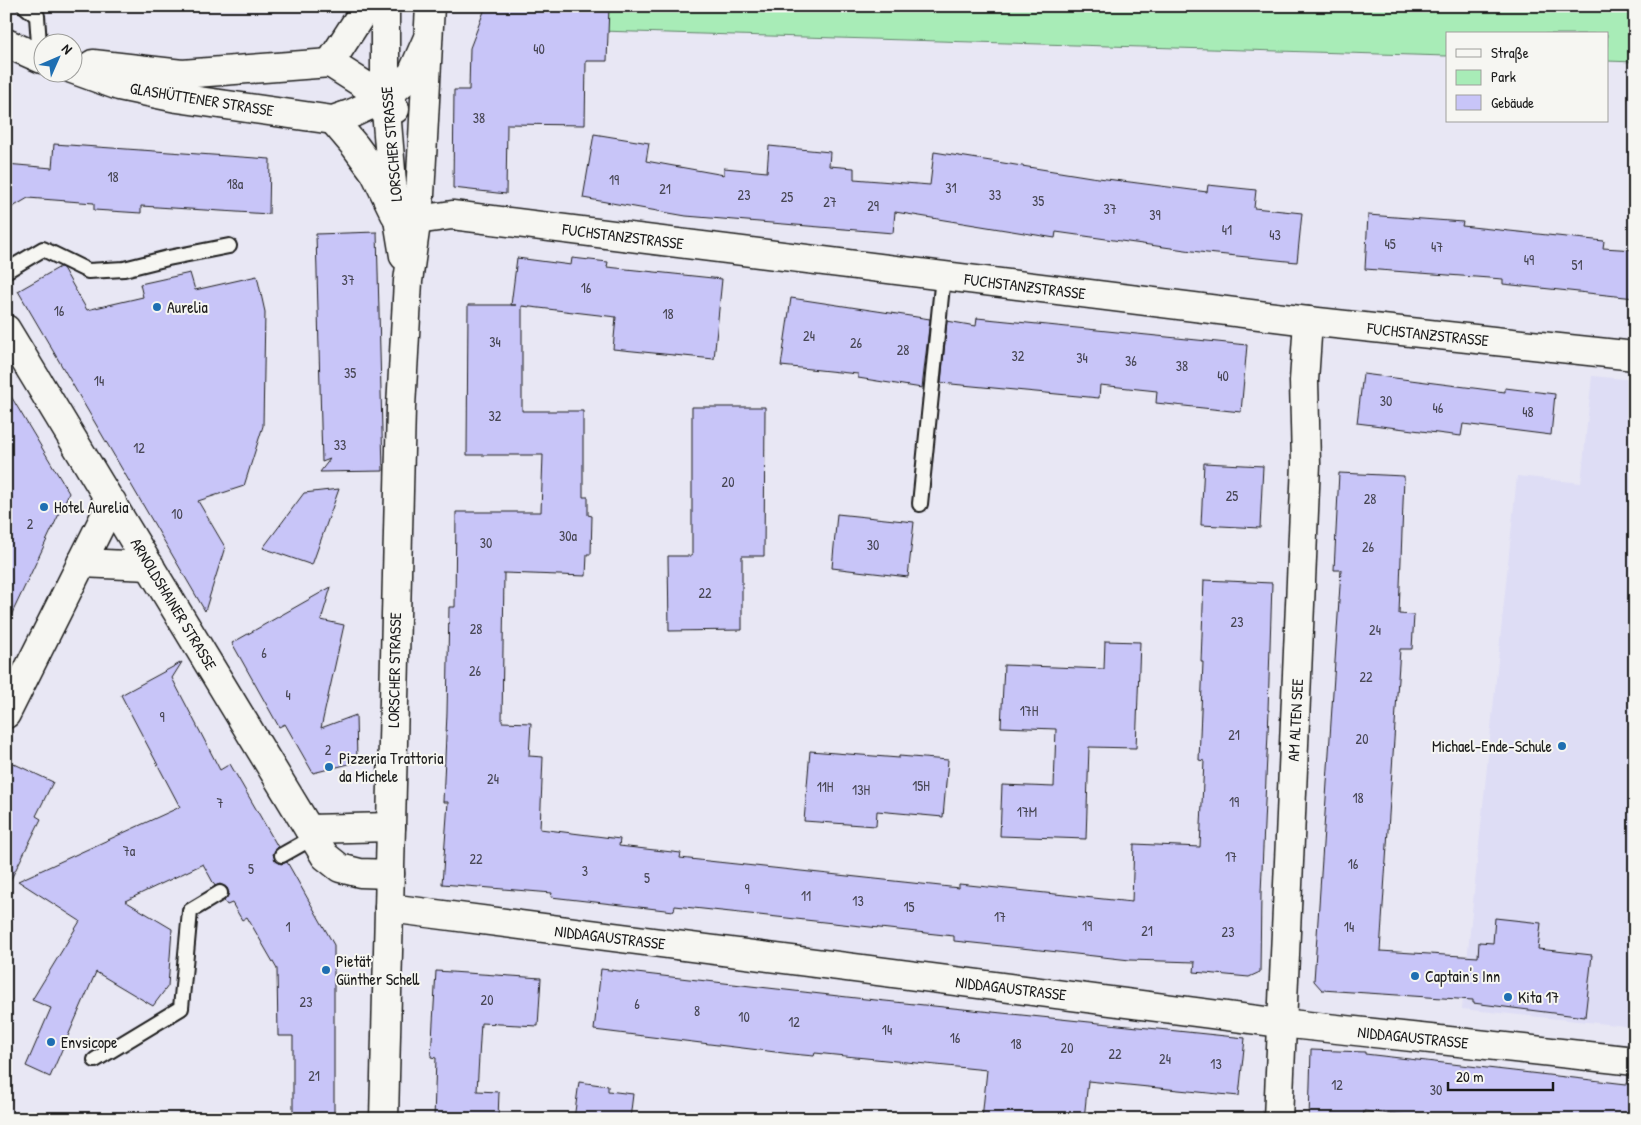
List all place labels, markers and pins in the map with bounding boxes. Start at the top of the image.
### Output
place label: Aurelia [167,296,208,318]
marker: Aurelia [151,301,163,313]
place label: Hotel Aurelia [54,496,129,518]
marker: Hotel Aurelia [38,501,50,513]
place label: Michael-Ende-Schule [1432,735,1553,757]
marker: Michael-Ende-Schule [1556,740,1568,752]
place label: Pizzeria Trattoria da Michele [339,747,443,787]
marker: Pizzeria Trattoria da Michele [323,761,335,773]
place label: Pietät Günther Schell [336,950,419,990]
marker: Pietät Günther Schell [320,964,332,976]
place label: Captain's Inn [1425,965,1500,987]
marker: Captain's Inn [1409,970,1421,982]
place label: Kita 17 [1518,986,1559,1008]
marker: Kita 17 [1502,991,1514,1003]
place label: Envsicope [61,1031,118,1053]
marker: Envsicope [45,1036,57,1048]

